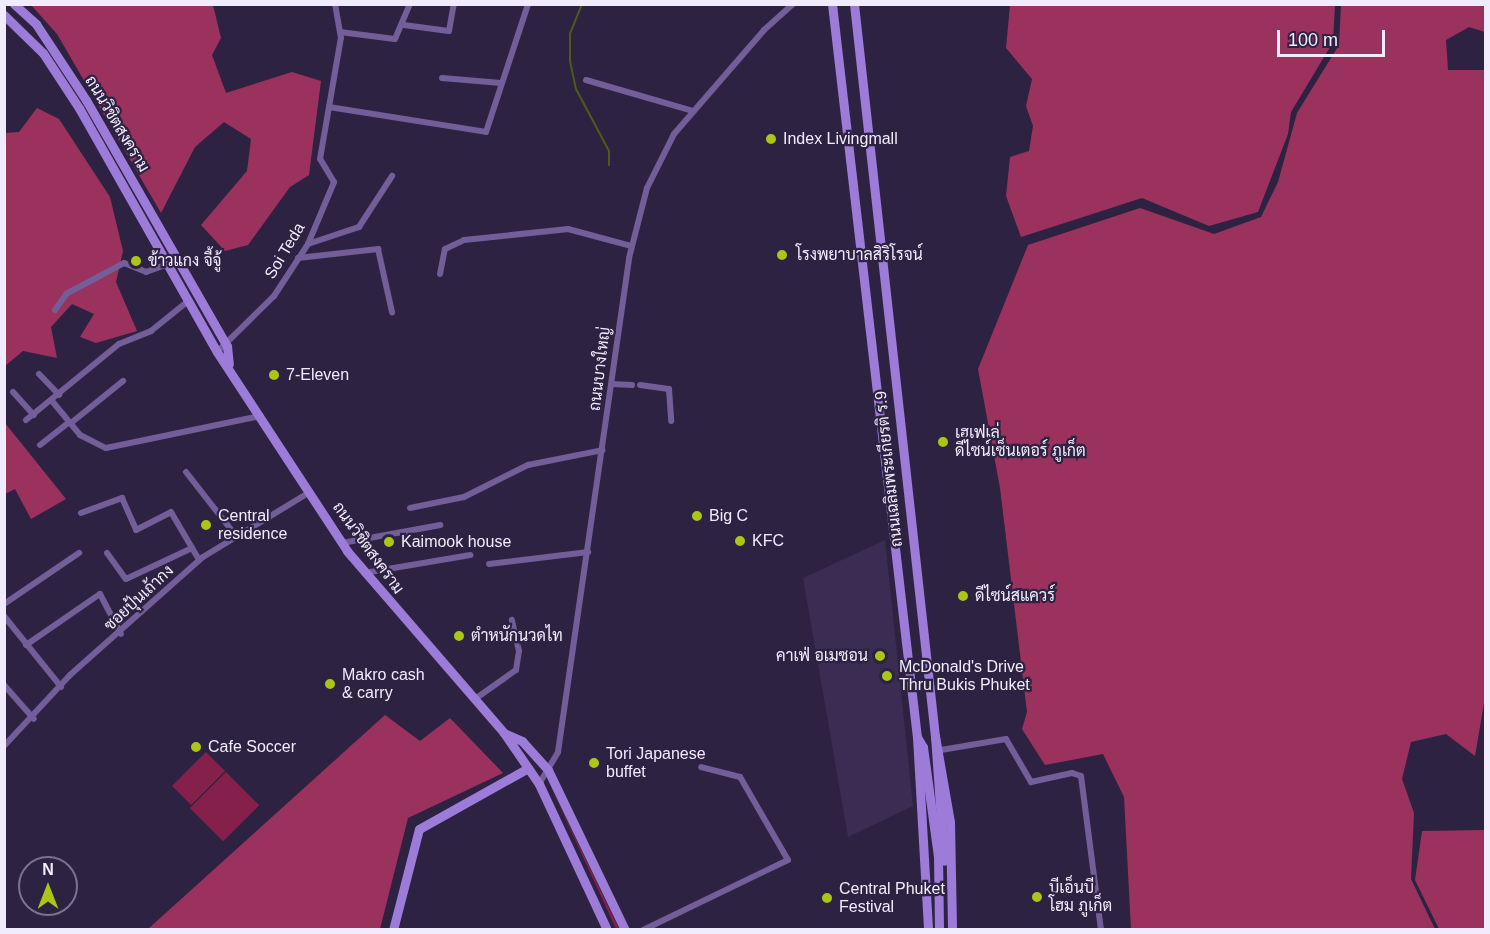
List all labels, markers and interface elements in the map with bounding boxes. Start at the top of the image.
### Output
scale bar [1280,18,1388,56]
text: 100 m [1288,30,1338,50]
street label: ถนนวิชิตสงคราม [81,72,153,176]
place label: Index Livingmall [783,129,898,149]
marker: Index Livingmall [764,132,778,146]
street label: Soi Teda [261,219,309,283]
place label: โรงพยาบาลสิริโรจน์ [796,245,923,265]
marker: โรงพยาบาลสิริโรจน์ [773,246,791,264]
place label: ข้าวแกง จี้จู้ [148,251,221,271]
marker: ข้าวแกง จี้จู้ [129,254,143,268]
street label: ถนนบางใหญ่ [585,326,615,412]
place label: 7-Eleven [286,365,349,385]
marker: 7-Eleven [267,368,281,382]
street label: ถนนเฉลิมพระเกียรติ ร.9 [871,390,907,548]
place label: เฮเฟเล่ ดีไซน์เซ็นเตอร์ ภูเก็ต [955,423,1086,461]
marker: เฮเฟเล่ ดีไซน์เซ็นเตอร์ ภูเก็ต [936,435,950,449]
street label: ถนนวิชิตสงคราม [328,498,408,598]
place label: Central residence [218,506,287,544]
place label: Big C [709,506,748,526]
marker: Big C [690,509,704,523]
marker: Central residence [199,518,213,532]
place label: KFC [752,531,784,551]
place label: Kaimook house [401,532,511,552]
marker: KFC [733,534,747,548]
marker: Kaimook house [382,535,396,549]
street label: ซอยปุ้นเถ้ากง [100,561,178,635]
place label: ดีไซน์สแควร์ [975,586,1055,606]
marker: ดีไซน์สแควร์ [956,589,970,603]
place label: ตำหนักนวดไท [471,626,563,646]
marker: ตำหนักนวดไท [452,629,466,643]
place label: คาเฟ่ อเมซอน [776,646,868,666]
marker: คาเฟ่ อเมซอน [873,649,887,663]
place label: McDonald's Drive Thru Bukis Phuket [899,657,1030,695]
place label: Makro cash & carry [342,665,425,703]
marker: McDonald's Drive Thru Bukis Phuket [880,669,894,683]
marker: Makro cash & carry [323,677,337,691]
place label: Cafe Soccer [208,737,296,757]
marker: Cafe Soccer [189,740,203,754]
place label: Tori Japanese buffet [606,744,706,782]
marker: Tori Japanese buffet [587,756,601,770]
north arrow [18,856,78,916]
text: N [42,861,54,878]
place label: บีเอ็นบี โฮม ภูเก็ต [1049,878,1112,916]
place label: Central Phuket Festival [839,879,945,917]
marker: บีเอ็นบี โฮม ภูเก็ต [1030,890,1044,904]
marker: Central Phuket Festival [820,891,834,905]

